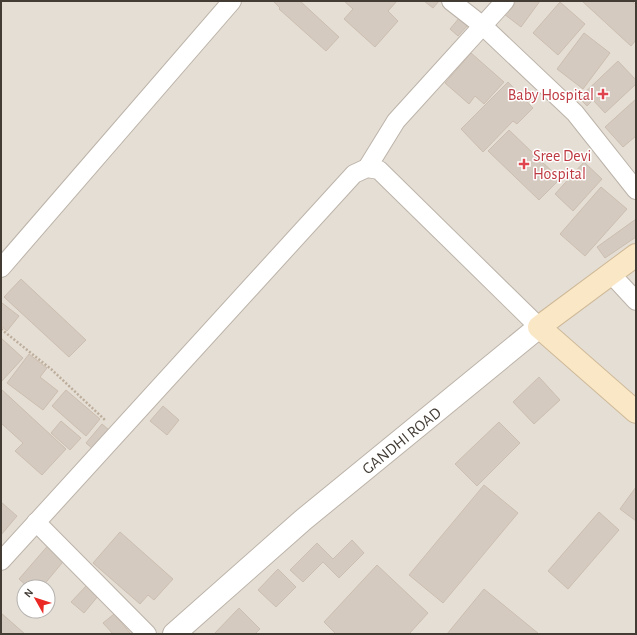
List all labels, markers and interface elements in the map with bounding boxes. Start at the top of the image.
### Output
place label: Baby Hospital [508,87,594,104]
marker: Baby Hospital [597,88,609,100]
place label: Sree Devi Hospital [533,148,591,182]
marker: Sree Devi Hospital [518,158,530,170]
street label: GANDHI ROAD [359,404,444,477]
north arrow [16,579,56,619]
text: N [22,587,35,599]

